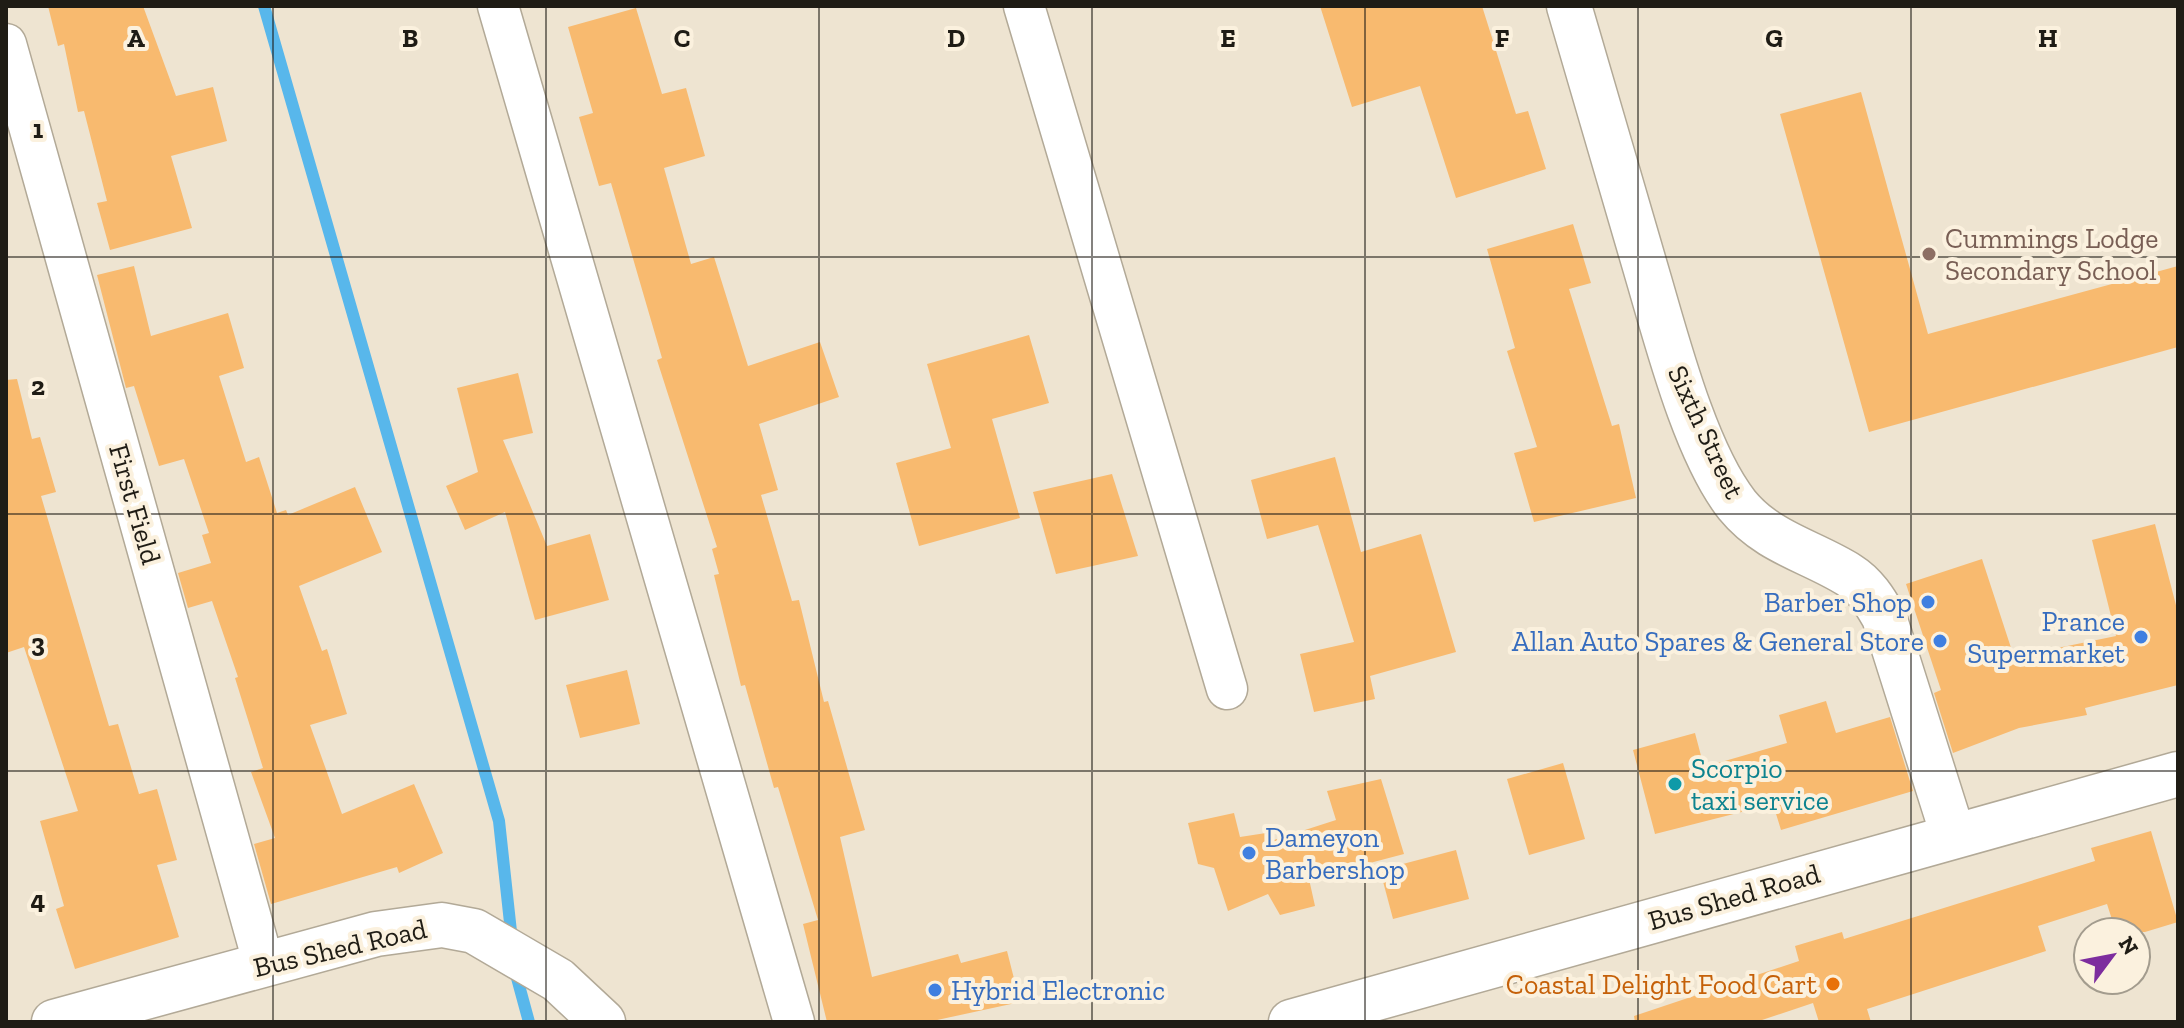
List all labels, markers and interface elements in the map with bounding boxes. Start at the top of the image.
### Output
text: A [127,22,145,54]
text: B [402,22,418,54]
text: C [674,22,690,54]
text: D [947,22,965,54]
text: E [1220,22,1236,54]
text: F [1495,22,1510,54]
text: G [1765,22,1783,54]
text: H [2038,22,2058,54]
text: 1 [33,113,44,145]
place label: Cummings Lodge Secondary School [1945,222,2158,287]
marker: Cummings Lodge Secondary School [1920,245,1938,263]
street label: Sixth Street [1661,360,1751,504]
text: 2 [31,370,45,402]
street label: First Field [102,440,168,568]
place label: Barber Shop [1764,586,1912,619]
marker: Barber Shop [1919,593,1937,611]
place label: Prance Supermarket [1967,605,2126,670]
place label: Allan Auto Spares & General Store [1512,625,1924,658]
text: 3 [31,627,45,659]
marker: Prance Supermarket [2132,628,2150,646]
marker: Allan Auto Spares & General Store [1931,632,1949,650]
place label: Scorpio taxi service [1691,752,1829,817]
marker: Scorpio taxi service [1666,775,1684,793]
place label: Dameyon Barbershop [1265,821,1405,886]
marker: Dameyon Barbershop [1240,844,1258,862]
street label: Bus Shed Road [1644,857,1824,937]
text: 4 [31,884,46,916]
street label: Bus Shed Road [250,912,430,984]
north arrow [2072,916,2152,996]
text: N [2113,931,2145,960]
place label: Coastal Delight Food Cart [1506,968,1818,1001]
place label: Hybrid Electronic [951,974,1165,1007]
marker: Coastal Delight Food Cart [1824,975,1842,993]
marker: Hybrid Electronic [926,981,944,999]

